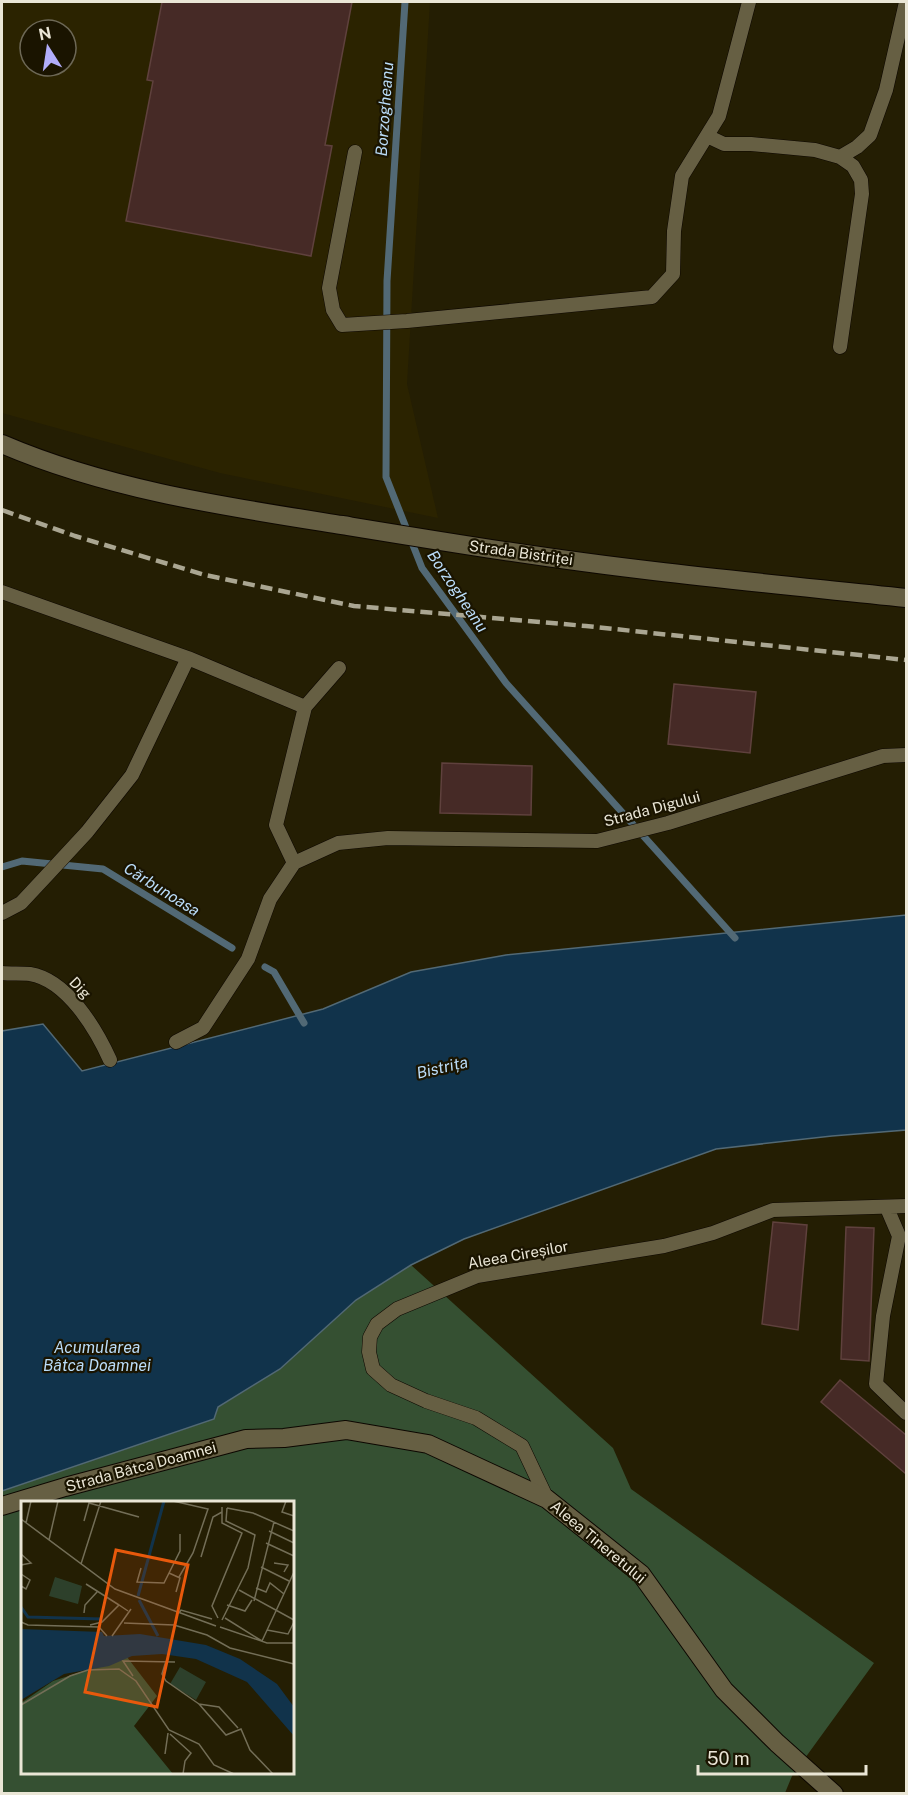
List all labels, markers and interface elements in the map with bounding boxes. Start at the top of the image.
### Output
north arrow [18,18,78,78]
text: N [37,23,53,44]
water label: Borzogheanu [372,61,397,157]
street label: Strada Bistriței [468,537,574,568]
water label: Borzogheanu [423,547,492,636]
street label: Strada Digului [602,787,702,830]
water label: Cărbunoasa [120,859,203,920]
street label: Dig [66,973,95,1002]
water label: Bistrița [414,1052,470,1083]
street label: Aleea Cireșilor [466,1237,570,1272]
water label: Acumularea Bâtca Doamnei [43,1338,151,1375]
street label: Strada Bâtca Doamnei [64,1438,218,1495]
street label: Aleea Tineretului [547,1497,649,1586]
inset map [21,1501,294,1774]
scale bar [698,1738,866,1776]
text: 50 m [707,1748,750,1769]

